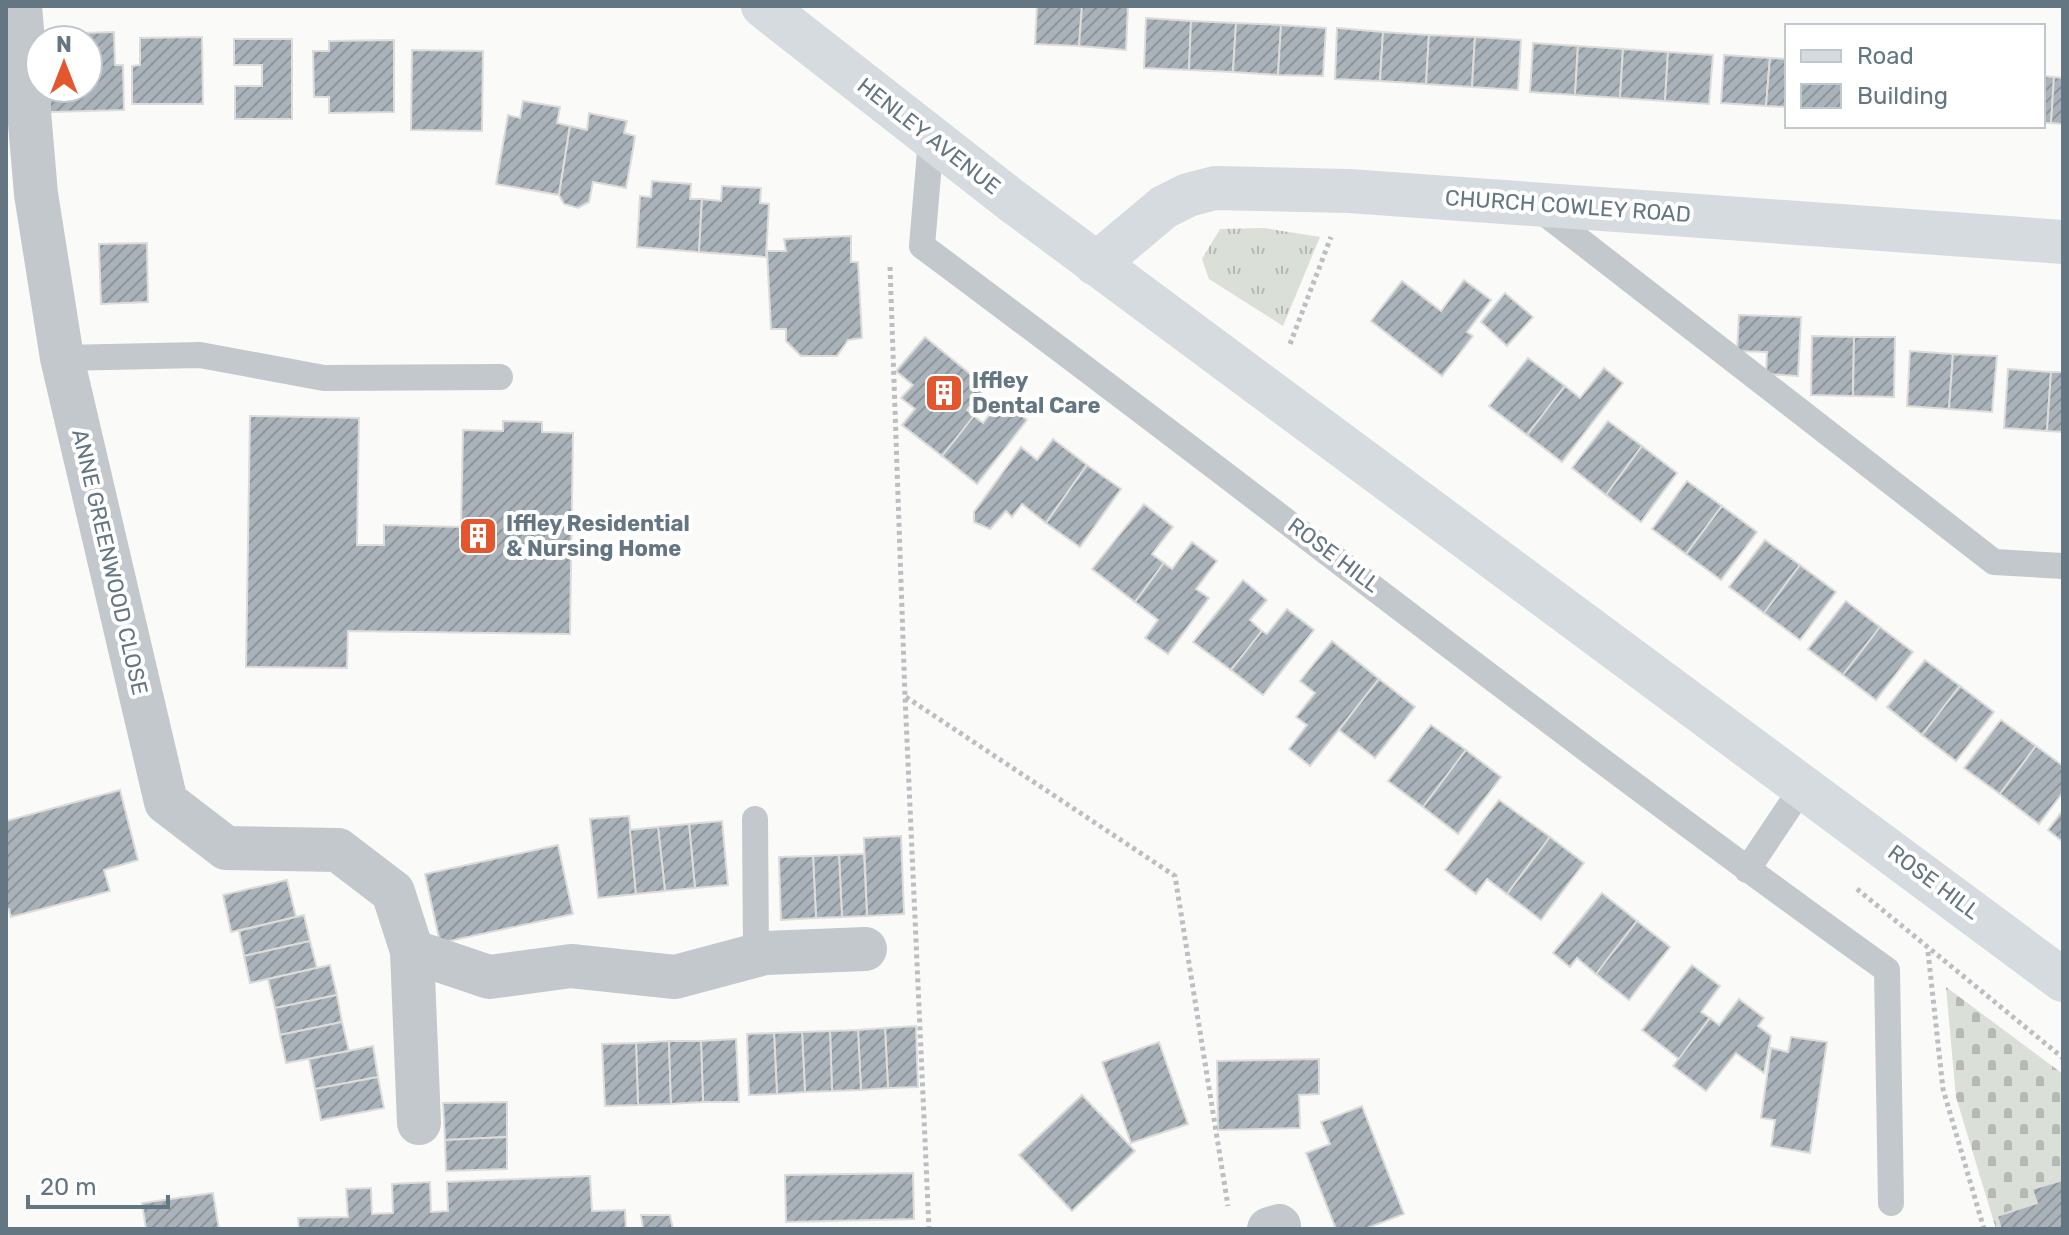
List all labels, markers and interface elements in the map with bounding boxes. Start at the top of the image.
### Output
north arrow [24,24,104,104]
legend [1785,24,2045,128]
text: N [56,31,72,58]
text: Road [1857,42,1914,70]
street label: HENLEY AVENUE [852,72,1006,200]
text: Building [1857,82,1948,110]
street label: CHURCH COWLEY ROAD [1444,184,1692,228]
place label: Iffley Dental Care [972,367,1100,419]
building icon: Iffley Dental Care [923,372,965,414]
street label: ANNE GREENWOOD CLOSE [66,427,154,697]
place label: Iffley Residential & Nursing Home [506,510,690,562]
street label: ROSE HILL [1283,512,1385,598]
building icon: Iffley Residential & Nursing Home [457,515,499,557]
street label: ROSE HILL [1883,839,1985,925]
scale bar [28,1159,168,1209]
text: 20 m [40,1173,97,1201]

